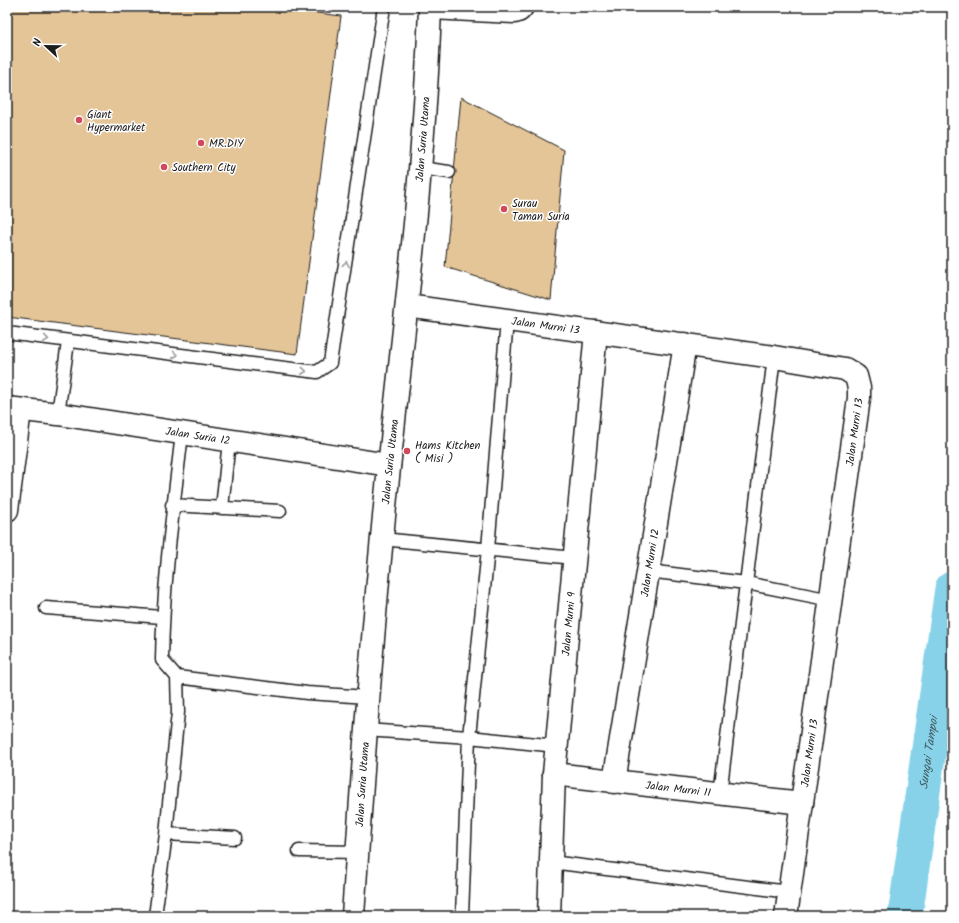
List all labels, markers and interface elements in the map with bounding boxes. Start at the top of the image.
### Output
north arrow [26,26,66,66]
text: N [28,36,47,49]
street label: Jalan Suria Utama [411,96,436,183]
place label: Giant Hypermarket [87,106,146,137]
marker: Giant Hypermarket [74,115,84,125]
place label: MR.DIY [209,135,244,153]
marker: MR.DIY [196,138,206,148]
place label: Southern City [172,159,237,177]
marker: Southern City [159,162,169,172]
place label: Surau Taman Suria [512,195,570,226]
marker: Surau Taman Suria [499,204,509,214]
one-way arrow [341,261,350,267]
street label: Jalan Murni 13 [510,313,581,340]
one-way arrow [43,334,49,343]
one-way arrow [172,350,178,359]
one-way arrow [301,366,307,375]
street label: Jalan Murni 13 [841,397,869,467]
street label: Jalan Suria Utama [377,418,404,505]
street label: Jalan Suria 12 [164,423,232,450]
place label: Hams Kitchen ( Misi ) [415,437,480,468]
marker: Hams Kitchen ( Misi ) [402,446,412,456]
street label: Jalan Murni 12 [636,528,665,598]
street label: Jalan Murni 9 [557,590,581,657]
water label: Sungai Tampoi [914,712,944,790]
street label: Jalan Murni 13 [796,718,824,788]
street label: Jalan Suria Utama [351,741,375,828]
street label: Jalan Murni 11 [644,777,712,802]

